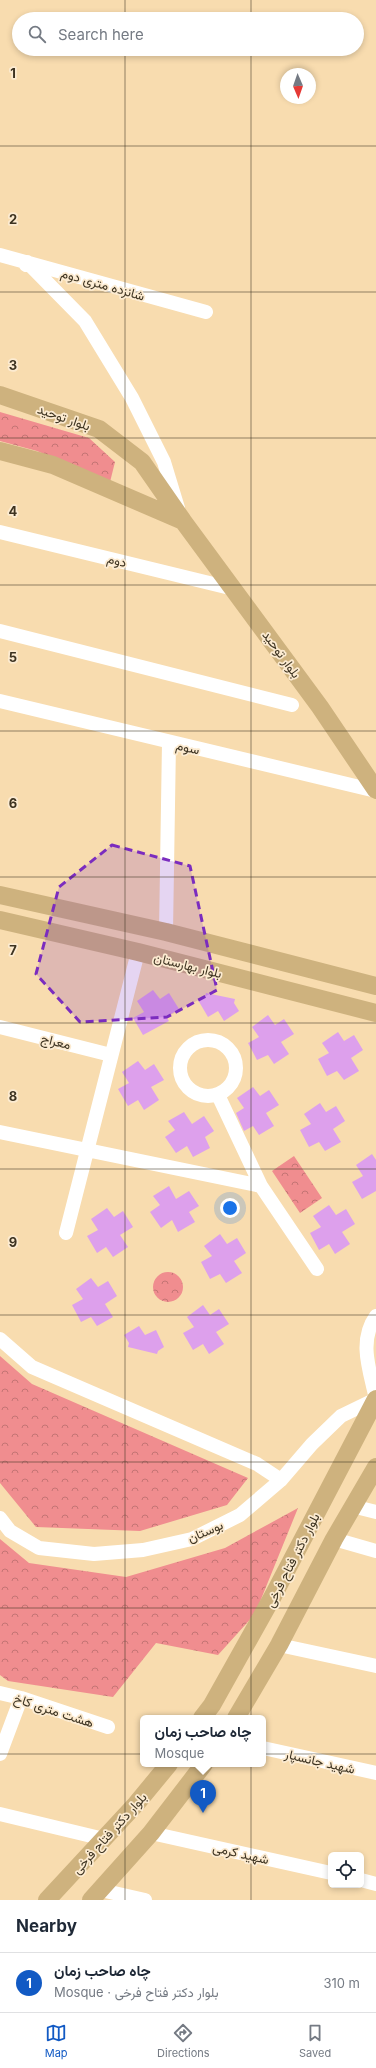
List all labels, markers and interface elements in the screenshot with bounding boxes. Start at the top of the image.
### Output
search box [12,12,364,56]
icon: search [26,23,48,45]
text: Search here [58,25,144,44]
text: 1 [10,65,16,81]
north arrow [280,68,316,104]
text: 2 [9,211,17,227]
street label: شانزده متری دوم [59,264,147,305]
text: 3 [9,357,17,373]
street label: بلوار توحید [35,400,93,435]
text: 4 [9,503,18,519]
street label: دوم [105,550,129,571]
street label: بلوار توحید [259,627,305,682]
text: 5 [9,649,17,665]
street label: سوم [174,737,201,758]
text: 6 [9,795,17,811]
text: 7 [9,942,17,958]
street label: بلوار بهارستان [152,949,224,982]
street label: معراج [39,1030,73,1054]
text: 8 [9,1088,17,1104]
your location [220,1198,240,1218]
text: 9 [9,1234,17,1250]
street label: بلوار دکتر فتاح فرخی [261,1510,325,1611]
street label: بوستان [185,1516,226,1547]
street label: هشت متری کاخ [11,1690,96,1732]
popup [140,1715,266,1767]
text: چاه صاحب زمان [155,1722,251,1741]
text: Mosque [155,1745,204,1761]
street label: شهید جانسپار [282,1745,357,1779]
pin: 1 [190,1780,216,1813]
street label: بلوار دکتر فتاح فرخی [68,1789,151,1878]
street label: شهید کرمی [211,1839,271,1868]
map controls [328,1852,364,1888]
button: locate [328,1852,364,1888]
text: Nearby [16,1916,77,1936]
text: چاه صاحب زمان [54,1961,151,1980]
text: 1 [26,1975,32,1991]
text: 310 m [323,1975,360,1991]
text: Mosque · بلوار دکتر فتاح فرخی [54,1984,219,2000]
tab: Map [45,2022,68,2060]
tab: Directions [157,2022,210,2060]
tab: Saved [299,2022,331,2060]

